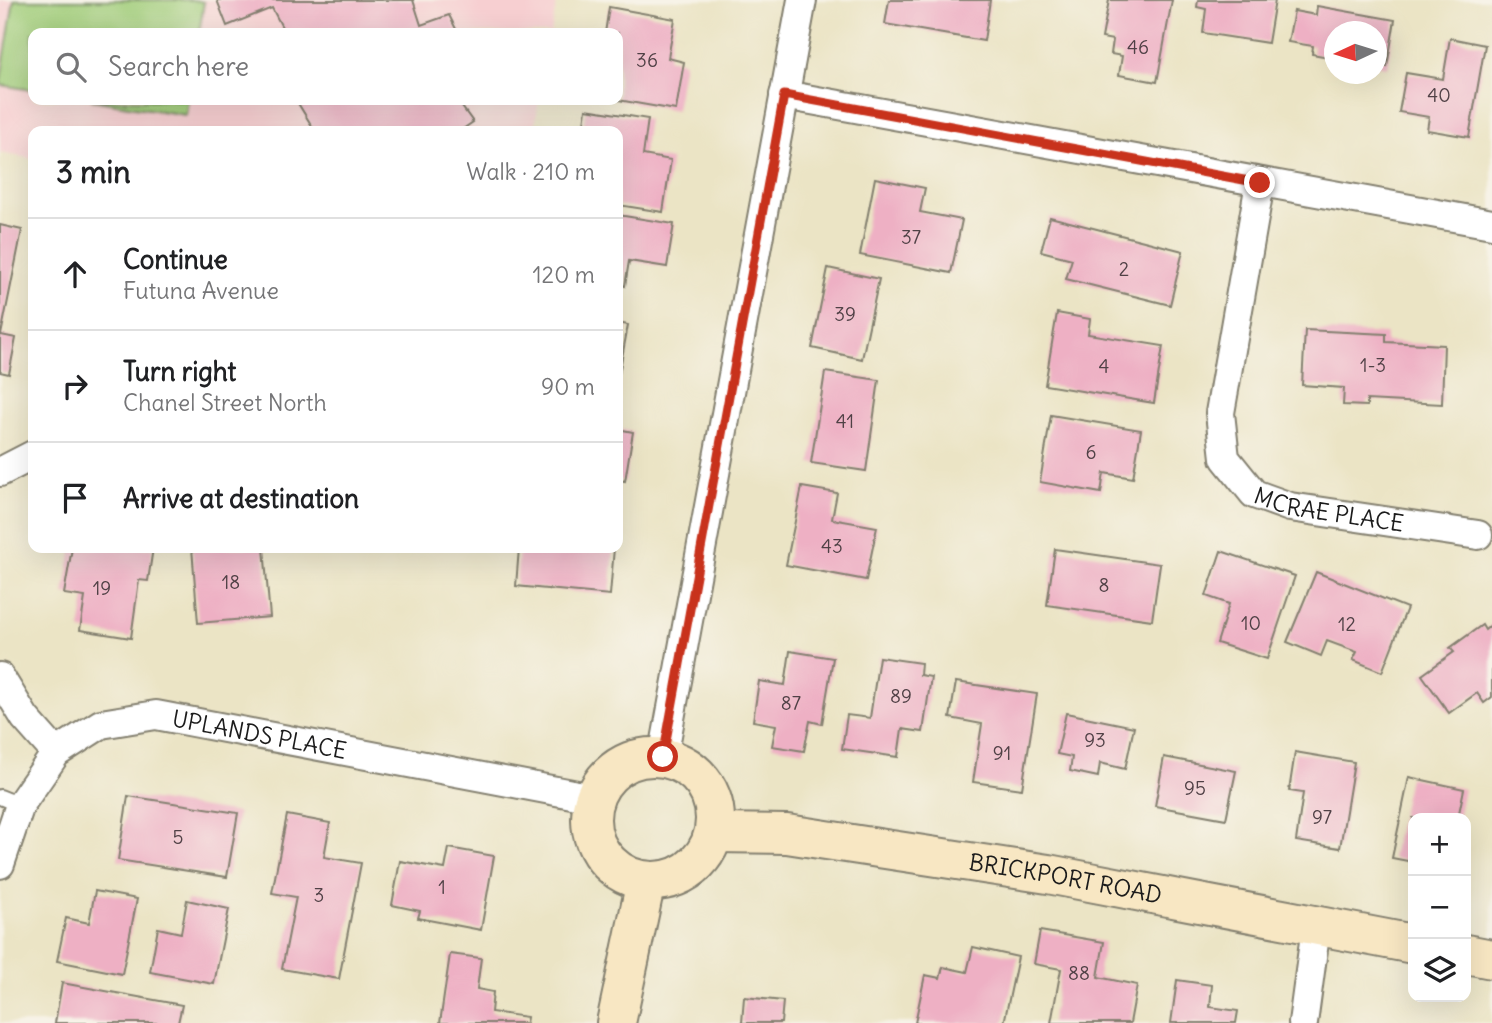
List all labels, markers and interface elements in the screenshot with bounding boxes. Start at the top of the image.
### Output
north arrow [1324,21,1387,84]
search box [28,28,623,105]
house number: 46 [1127,35,1149,59]
icon: search [52,48,90,86]
house number: 36 [636,48,658,72]
text: Search here [108,50,249,83]
house number: 40 [1427,83,1451,107]
text: 3 min [56,153,131,191]
text: Walk · 210 m [466,157,595,186]
route end [1244,167,1275,198]
house number: 37 [901,225,921,249]
text: Continue [123,243,228,276]
icon: ahead [56,255,94,293]
house number: 2 [1119,257,1129,281]
text: 120 m [532,260,595,289]
text: Futuna Avenue [123,276,279,305]
house number: 39 [834,302,856,326]
house number: 1-3 [1360,353,1386,377]
house number: 4 [1099,354,1110,378]
text: Turn right [123,355,236,388]
icon: right [56,367,94,405]
text: 90 m [541,372,595,401]
text: Chanel Street North [123,388,327,417]
house number: 41 [836,409,854,433]
house number: 6 [1086,440,1096,464]
icon: arrive [56,479,94,517]
street label: MCRAE PLACE [1250,480,1406,538]
text: Arrive at destination [123,482,359,515]
house number: 43 [821,534,843,558]
house number: 18 [222,570,240,594]
house number: 8 [1099,573,1109,597]
house number: 19 [93,576,111,600]
house number: 10 [1241,611,1261,635]
house number: 12 [1338,612,1356,636]
house number: 89 [890,684,912,708]
house number: 87 [781,691,801,715]
street label: UPLANDS PLACE [170,703,349,765]
house number: 93 [1084,728,1106,752]
route start [647,741,678,772]
house number: 91 [993,741,1011,765]
house number: 95 [1184,776,1206,800]
house number: 97 [1312,805,1332,829]
map controls [1408,813,1471,1002]
button: + [1408,813,1471,876]
house number: 5 [173,825,183,849]
street label: BRICKPORT ROAD [967,847,1164,910]
house number: 1 [438,875,446,899]
button: − [1408,876,1471,939]
house number: 3 [314,883,324,907]
button: layers [1408,939,1471,1002]
house number: 88 [1068,961,1090,985]

